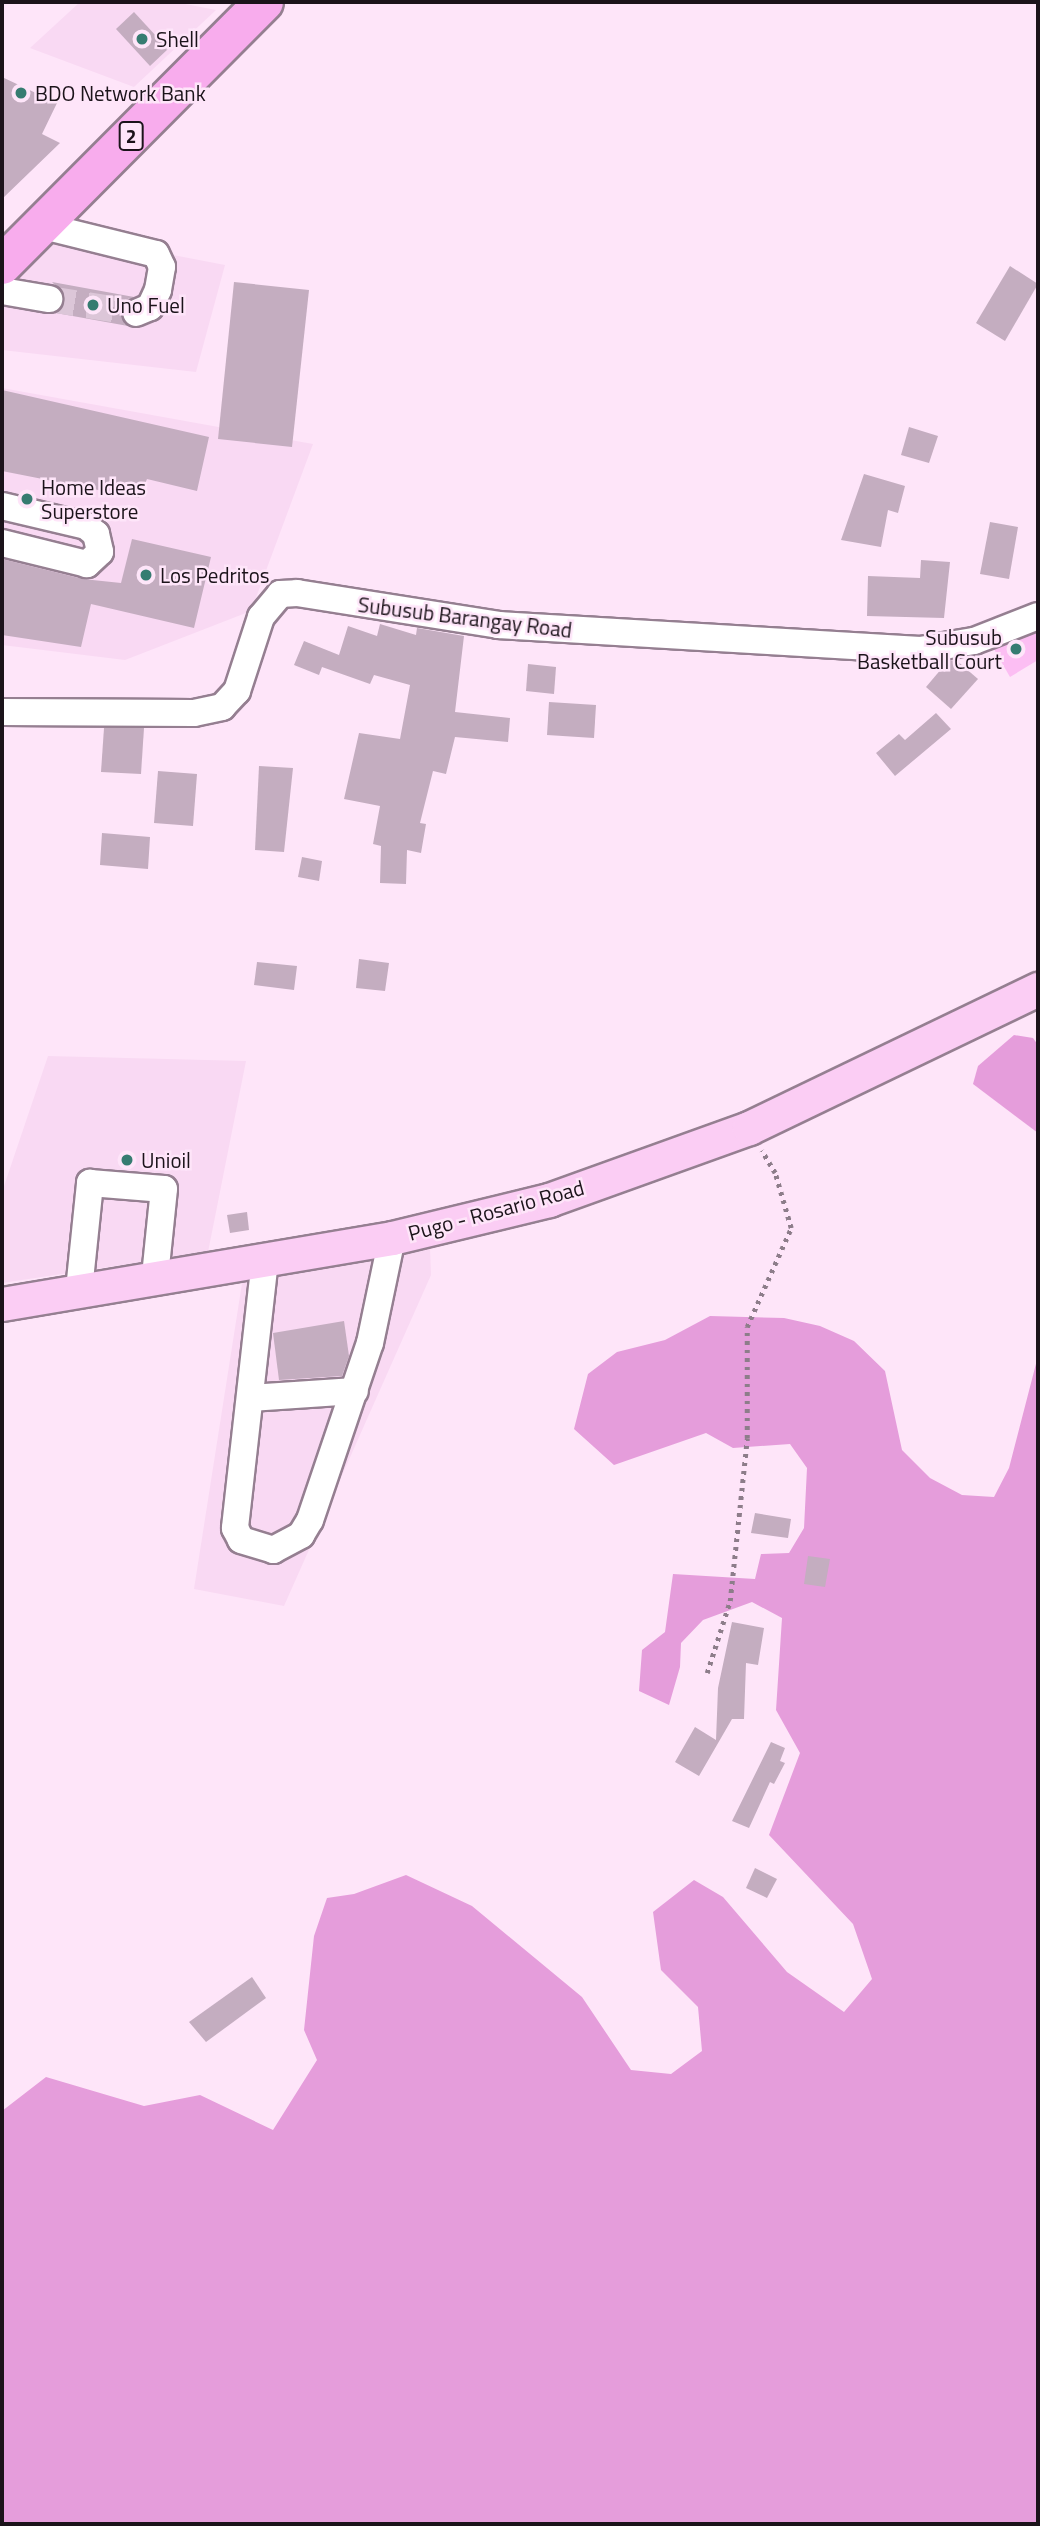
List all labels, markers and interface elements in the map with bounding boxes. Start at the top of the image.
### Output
place label: Shell [156,26,199,52]
marker: Shell [134,31,150,47]
place label: BDO Network Bank [35,80,206,106]
marker: BDO Network Bank [13,85,29,101]
road number: 2 [117,120,145,152]
place label: Uno Fuel [107,292,185,318]
marker: Uno Fuel [85,297,101,313]
place label: Home Ideas Superstore [41,474,146,524]
marker: Home Ideas Superstore [19,491,35,507]
place label: Los Pedritos [160,562,270,588]
marker: Los Pedritos [138,567,154,583]
street label: Subusub Barangay Road [357,591,573,643]
place label: Subusub Basketball Court [857,624,1002,674]
marker: Subusub Basketball Court [1008,641,1024,657]
place label: Unioil [141,1147,191,1173]
marker: Unioil [119,1152,135,1168]
street label: Pugo - Rosario Road [405,1174,587,1246]

